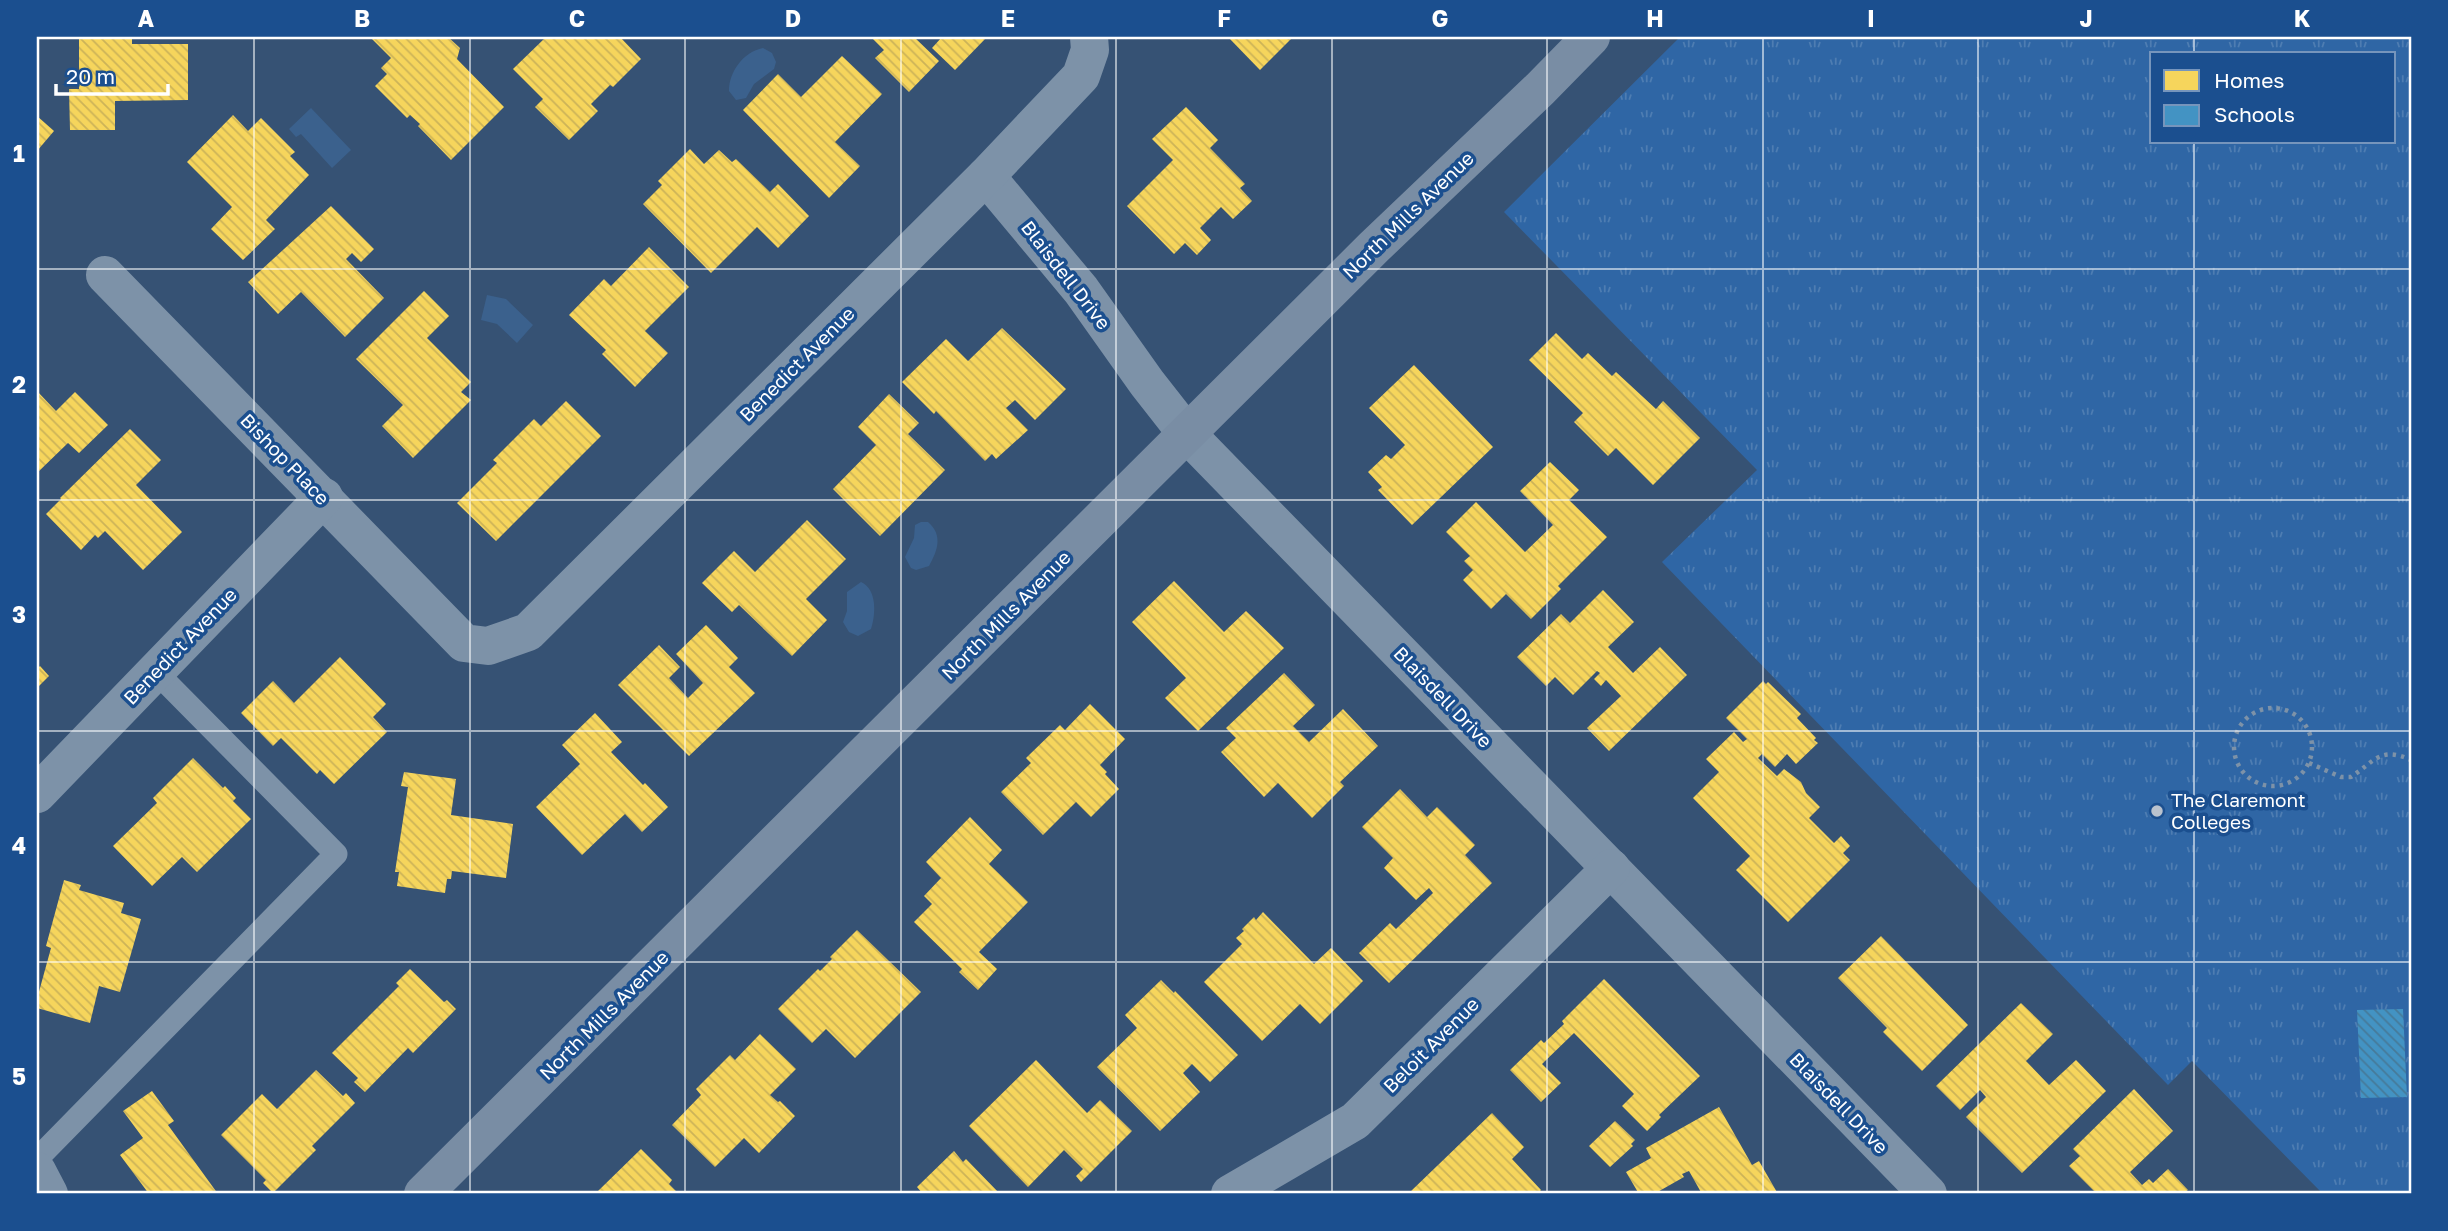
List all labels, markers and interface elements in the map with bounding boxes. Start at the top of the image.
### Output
text: A [138,4,155,32]
text: B [354,4,370,32]
text: C [569,4,585,32]
text: D [785,4,801,32]
text: E [1001,4,1015,32]
text: F [1217,4,1231,32]
text: G [1432,4,1448,32]
text: H [1646,4,1664,32]
text: I [1867,4,1875,32]
text: J [2079,4,2093,32]
text: K [2294,4,2311,32]
scale bar [56,52,168,96]
legend [2150,52,2396,144]
text: 20 m [66,63,115,89]
text: Homes [2214,67,2284,93]
text: Schools [2214,101,2295,127]
text: 1 [13,139,25,167]
street label: North Mills Avenue [1337,146,1478,283]
street label: Blaisdell Drive [1017,216,1116,334]
street label: Benedict Avenue [734,301,859,426]
text: 2 [12,370,26,398]
street label: Bishop Place [236,408,335,509]
street label: North Mills Avenue [936,545,1075,684]
street label: Benedict Avenue [118,583,241,709]
text: 3 [12,600,26,628]
street label: Blaisdell Drive [1389,641,1497,752]
place label: The Claremont Colleges [2171,788,2306,833]
marker: The Claremont Colleges [2149,803,2165,819]
text: 4 [12,831,26,859]
street label: North Mills Avenue [534,945,673,1084]
street label: Beloit Avenue [1378,992,1483,1097]
street label: Blaisdell Drive [1785,1047,1893,1158]
text: 5 [12,1062,26,1090]

